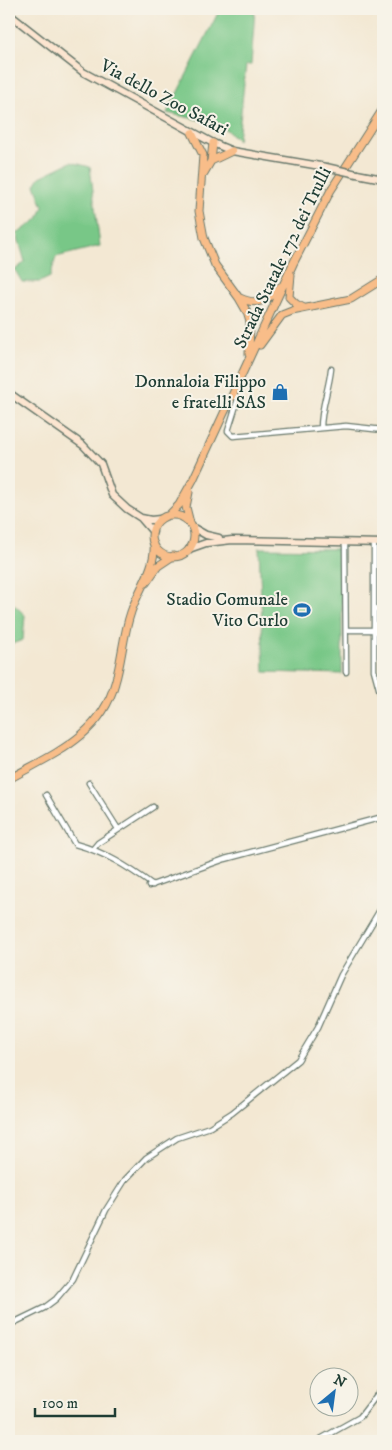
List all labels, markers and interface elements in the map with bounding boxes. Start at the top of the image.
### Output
street label: Via dello Zoo Safari [95,55,232,141]
street label: Strada Statale 172 dei Trulli [229,164,337,352]
place label: Donnaloia Filippo e fratelli SAS [135,371,266,414]
shop icon: Donnaloia Filippo e fratelli SAS [270,382,290,402]
place label: Stadio Comunale Vito Curlo [166,589,288,632]
sports icon: Stadio Comunale Vito Curlo [292,600,312,620]
north arrow [310,1368,360,1418]
text: N [330,1371,350,1392]
scale bar [35,1385,115,1417]
text: 100 m [42,1394,78,1413]

